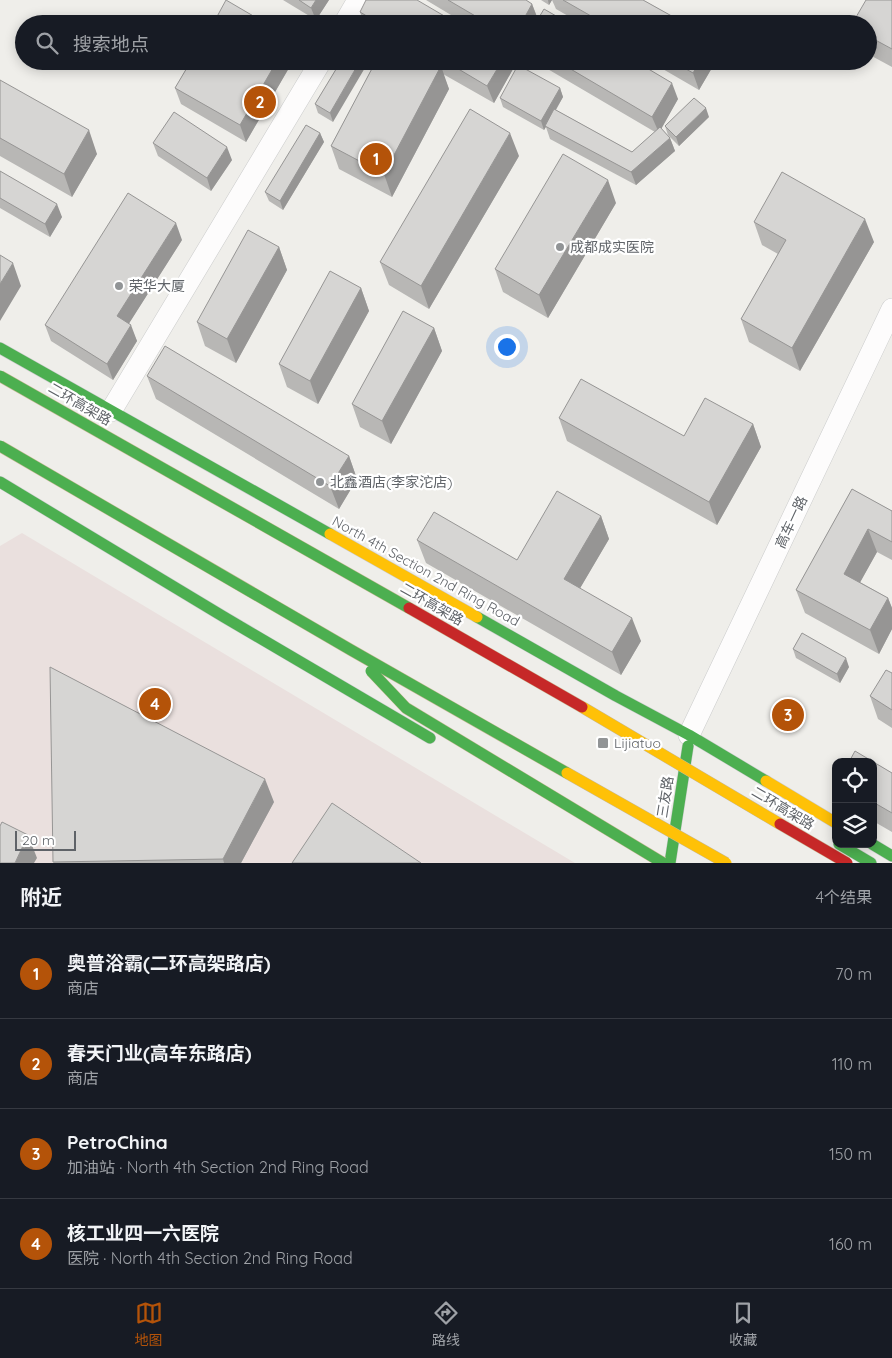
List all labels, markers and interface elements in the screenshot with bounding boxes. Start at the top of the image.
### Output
search box [15,15,877,70]
icon: search [33,29,61,57]
text: 搜索地点 [73,32,149,56]
pin: 2 [244,83,276,121]
pin: 1 [360,140,392,178]
place label: 成都成实医院 [570,238,654,256]
marker: 成都成实医院 [554,241,566,253]
place label: 荣华大厦 [129,277,185,295]
marker: 荣华大厦 [113,280,125,292]
your location [494,334,520,360]
street label: 二环高架路 [45,379,115,429]
place label: 北鑫酒店(李家沱店) [330,473,452,491]
marker: 北鑫酒店(李家沱店) [314,476,326,488]
street label: 高车一路 [771,493,811,551]
street label: North 4th Section 2nd Ring Road [329,512,523,630]
street label: 二环高架路 [397,579,467,629]
pin: 4 [139,685,171,723]
pin: 3 [772,696,804,734]
place label: Lijiatuo [614,734,661,752]
marker: Lijiatuo [596,736,610,750]
map controls [832,758,877,848]
button: locate [832,758,877,803]
street label: 三友路 [653,775,677,819]
street label: 二环高架路 [748,782,818,834]
button: layers [832,803,877,848]
scale bar [15,828,76,851]
text: 20 m [22,831,55,849]
text: 附近 [20,884,62,910]
text: 4个结果 [816,887,872,907]
text: 奥普浴霸(二环高架路店) [67,951,271,975]
text: 1 [33,964,39,984]
text: 70 m [835,964,872,984]
text: 商店 [67,978,99,998]
text: 春天门业(高车东路店) [67,1041,252,1065]
text: 2 [31,1054,41,1074]
text: 110 m [832,1054,872,1074]
text: 商店 [67,1068,99,1088]
text: PetroChina [67,1130,168,1154]
text: 3 [32,1144,40,1164]
text: 150 m [829,1144,872,1164]
text: 加油站 · North 4th Section 2nd Ring Road [67,1157,369,1177]
text: 核工业四一六医院 [67,1221,219,1245]
text: 4 [31,1234,41,1254]
text: 160 m [829,1234,872,1254]
text: 医院 · North 4th Section 2nd Ring Road [67,1248,353,1268]
tab: 地图 [135,1299,163,1349]
tab: 路线 [432,1299,460,1349]
tab: 收藏 [729,1299,757,1349]

